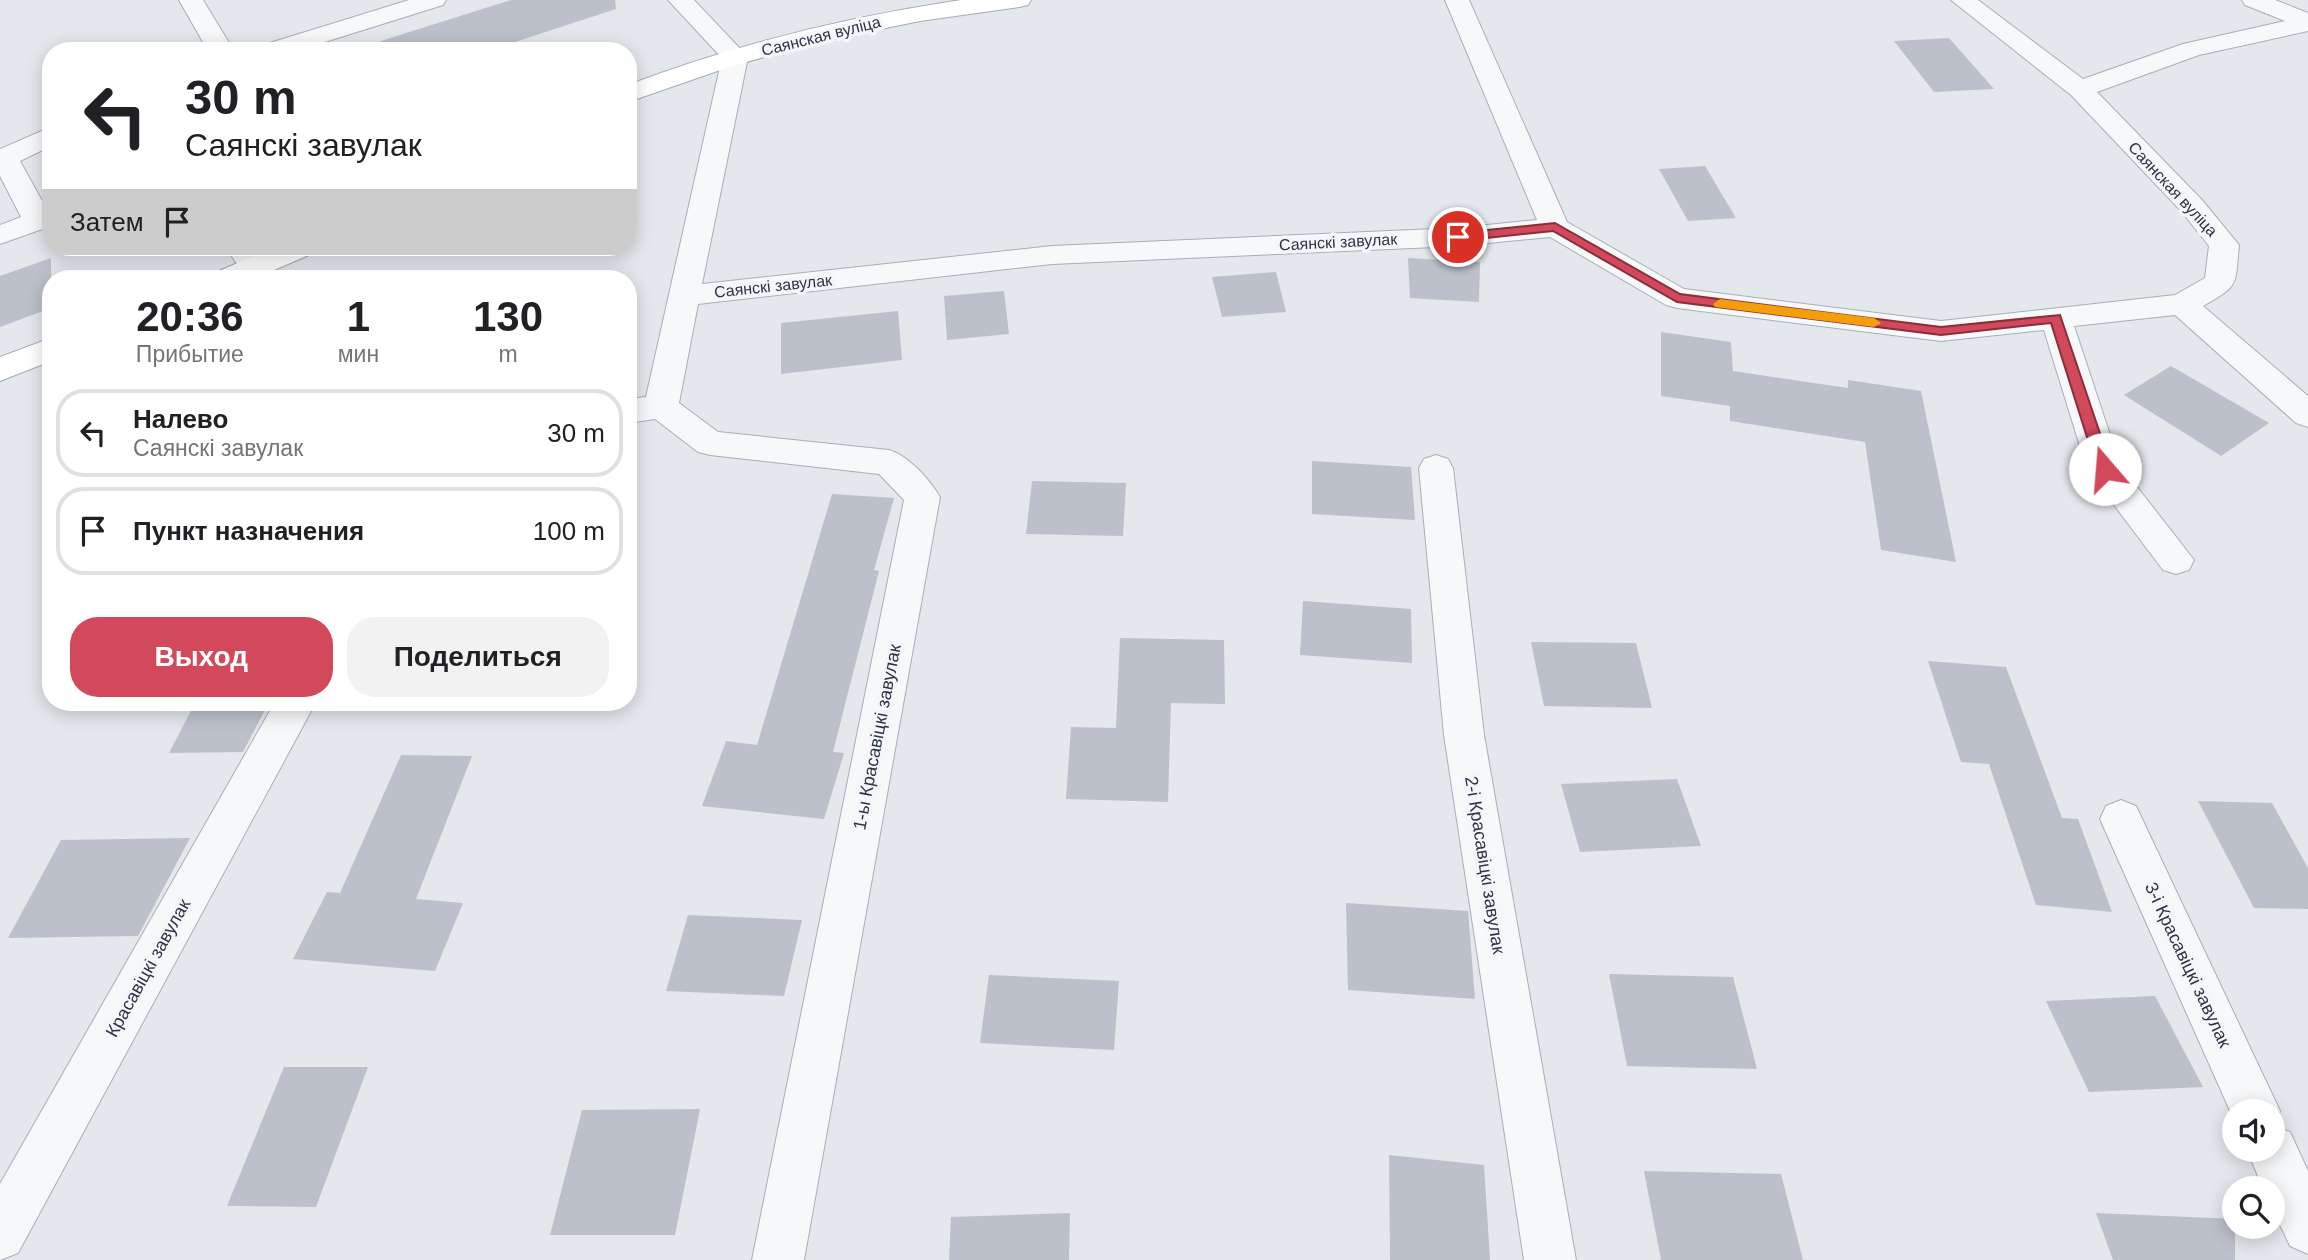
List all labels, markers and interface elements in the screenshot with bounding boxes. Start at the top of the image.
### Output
street label: Саянская вуліца [760,13,882,59]
icon: left [70,70,161,161]
text: 30 m [185,70,297,124]
text: Саянскі завулак [185,127,422,163]
street label: Саянская вуліца [2125,138,2221,240]
icon: arrive [158,203,196,241]
text: Затем [70,207,144,237]
pin [1428,207,1488,267]
icon: arrive [1439,218,1477,256]
street label: Саянскі завулак [1278,230,1399,254]
street label: Саянскі завулак [713,271,834,301]
text: 20:36 [136,293,244,340]
text: 1 [347,293,370,340]
text: 130 [473,293,543,340]
text: Прибытие [136,341,244,367]
text: мин [338,341,379,367]
text: m [498,341,518,367]
text: Налево [133,404,228,434]
icon: left [74,414,112,452]
text: 30 m [547,418,605,448]
position arrow [2068,432,2142,506]
text: Саянскі завулак [133,435,303,461]
icon: arrive [74,512,112,550]
text: Пункт назначения [133,516,364,546]
text: 100 m [533,516,605,546]
button: Выход [70,617,333,697]
button: Поделиться [347,617,609,697]
street label: 1-ы Красавіцкі завулак [849,642,905,831]
street label: 2-і Красавіцкі завулак [1461,775,1509,955]
street label: 3-і Красавіцкі завулак [2141,879,2235,1051]
street label: Красавіцкі завулак [102,895,194,1040]
map controls [2222,1099,2285,1239]
button: sound [2222,1099,2285,1162]
button: search [2222,1176,2285,1239]

